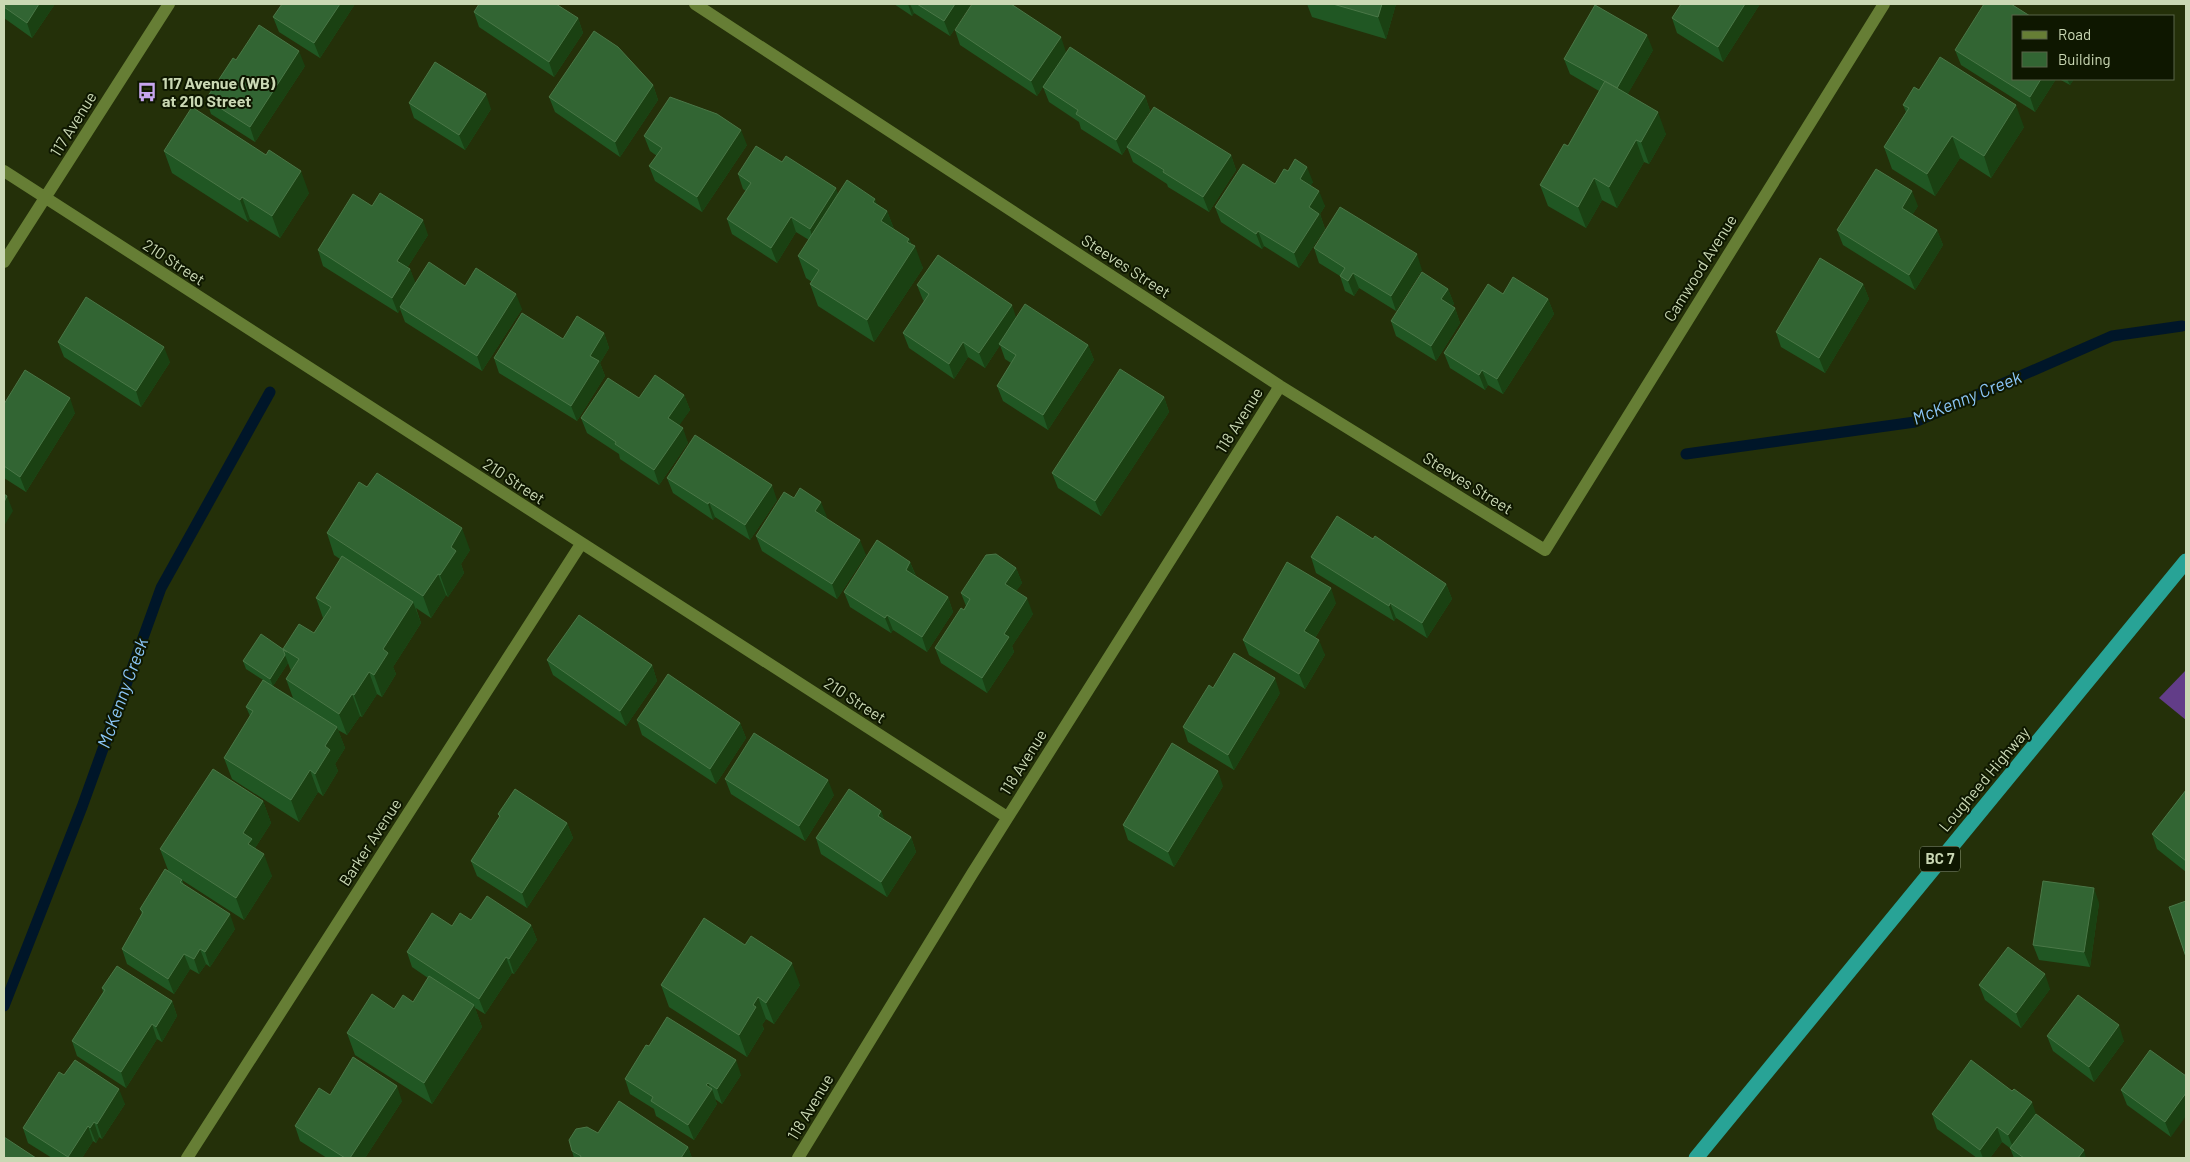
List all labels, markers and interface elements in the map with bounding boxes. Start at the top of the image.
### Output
legend [2012,15,2175,80]
text: Road [2058,25,2091,43]
text: Building [2058,50,2111,68]
place label: 117 Avenue (WB) at 210 Street [162,73,276,110]
bus stop icon: 117 Avenue (WB) at 210 Street [136,81,158,103]
street label: 117 Avenue [45,88,100,160]
street label: Camwood Avenue [1659,211,1740,325]
street label: Steeves Street [1078,230,1174,301]
street label: 210 Street [140,235,209,289]
water label: McKenny Creek [1909,365,2025,429]
street label: 118 Avenue [1211,383,1266,456]
street label: Steeves Street [1420,447,1517,518]
street label: 210 Street [480,454,549,508]
water label: McKenny Creek [92,634,152,751]
street label: 210 Street [821,673,890,727]
street label: Lougheed Highway [1934,722,2033,835]
street label: 118 Avenue [995,725,1050,798]
street label: Barker Avenue [334,795,405,889]
road number: BC 7 [1920,846,1960,872]
street label: 118 Avenue [782,1070,837,1143]

